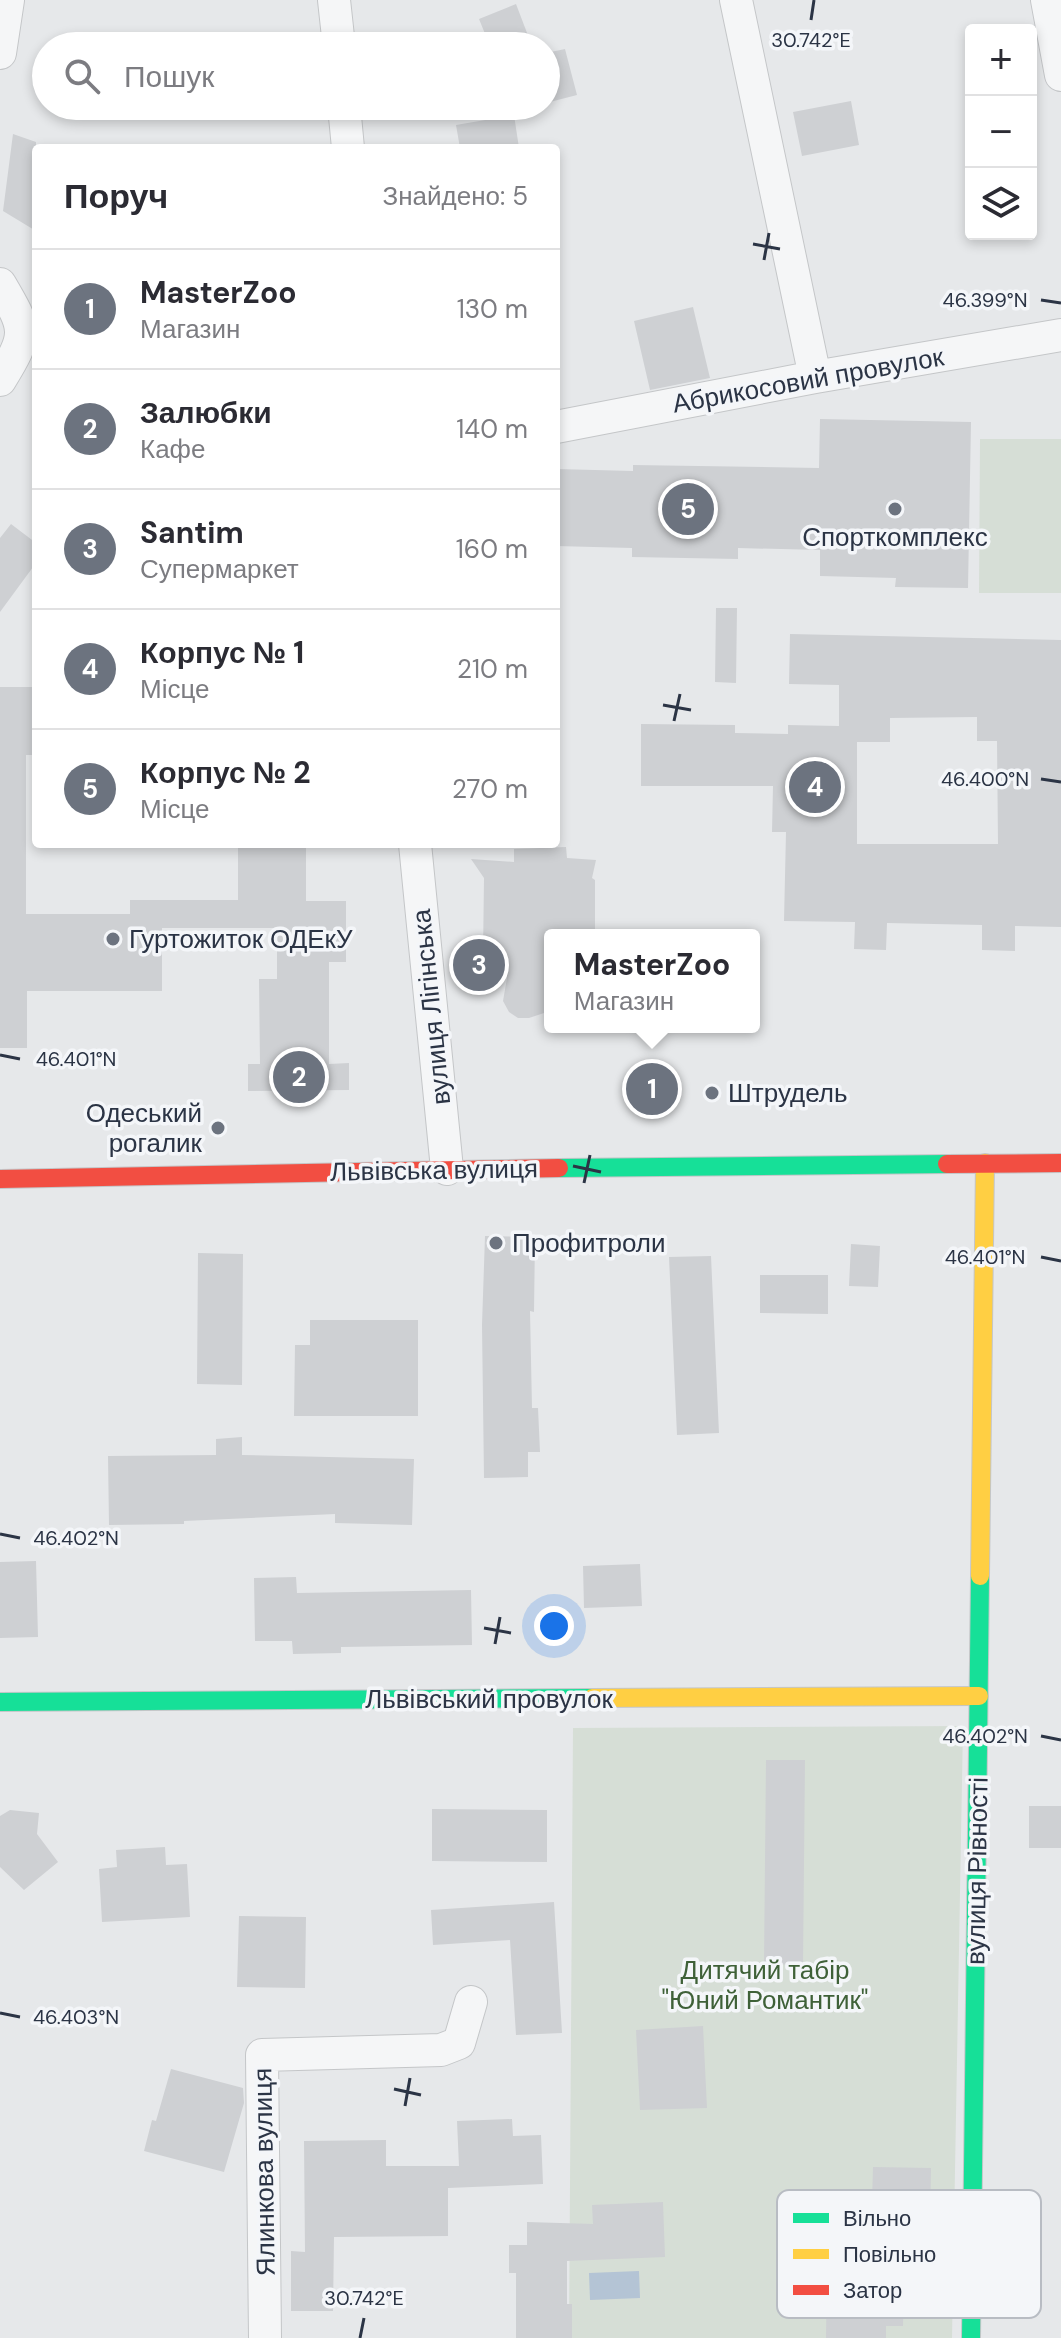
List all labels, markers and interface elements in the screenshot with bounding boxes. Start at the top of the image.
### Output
map controls [965,24,1037,240]
button: + [965,24,1037,96]
text: 30.742°E [771,27,851,53]
search box [32,32,560,120]
icon: search [60,54,104,98]
text: Пошук [124,57,214,96]
button: − [965,96,1037,168]
button: layers [965,168,1037,240]
text: Поруч [64,174,168,219]
text: Знайдено: 5 [382,179,528,213]
text: MasterZoo [140,273,297,312]
text: 46.399°N [943,287,1027,313]
text: 1 [85,292,95,326]
text: 130 m [457,292,528,326]
text: Магазин [140,312,240,346]
street label: Абрикосовий провулок [670,339,947,421]
text: Залюбки [140,393,272,432]
text: 2 [82,412,98,446]
text: 140 m [456,412,528,446]
text: Кафе [140,432,205,466]
pin: 5 [662,479,714,539]
marker: Спорткомплекс [886,500,904,518]
text: Santim [140,513,244,552]
place label: Спорткомплекс [802,520,988,554]
text: 3 [82,532,98,566]
text: 160 m [456,532,528,566]
text: Супермаркет [140,552,299,586]
text: Корпус № 1 [140,633,304,672]
text: 4 [82,652,98,686]
text: 210 m [457,652,528,686]
text: Місце [140,672,210,706]
text: Корпус № 2 [140,753,311,792]
pin: 4 [789,757,841,817]
text: 46.400°N [941,766,1029,792]
text: 5 [82,772,98,806]
text: 270 m [452,772,528,806]
text: Місце [140,792,210,826]
street label: вулиця Лігінська [404,907,458,1107]
place label: Гуртожиток ОДЕкУ [129,922,353,956]
popup [544,929,760,1033]
marker: Гуртожиток ОДЕкУ [104,930,122,948]
pin: 3 [453,935,505,995]
text: MasterZoo [574,945,730,984]
text: Магазин [574,984,674,1018]
text: 46.401°N [36,1046,116,1072]
pin: 2 [273,1047,325,1107]
pin: 1 [626,1059,678,1119]
place label: Штрудель [728,1076,848,1110]
marker: Штрудель [703,1084,721,1102]
place label: Одеський рогалик [86,1096,203,1160]
marker: Одеський рогалик [209,1119,227,1137]
street label: Львівська вулиця [330,1151,538,1189]
place label: Профитроли [512,1226,665,1260]
marker: Профитроли [487,1234,505,1252]
text: 46.401°N [945,1244,1025,1270]
text: 46.402°N [33,1525,119,1551]
your location [534,1606,574,1646]
street label: Львівський провулок [365,1682,613,1716]
text: 46.402°N [942,1723,1028,1749]
street label: вулиця Рівності [958,1777,996,1965]
park label: Дитячий табір "Юний Романтик" [662,1953,868,2017]
text: 46.403°N [33,2004,119,2030]
street label: Ялинкова вулиця [245,2068,283,2276]
legend [777,2190,1041,2318]
text: Вільно [843,2204,911,2233]
text: Повільно [843,2240,936,2269]
text: Затор [843,2276,902,2305]
text: 30.742°E [324,2285,404,2311]

